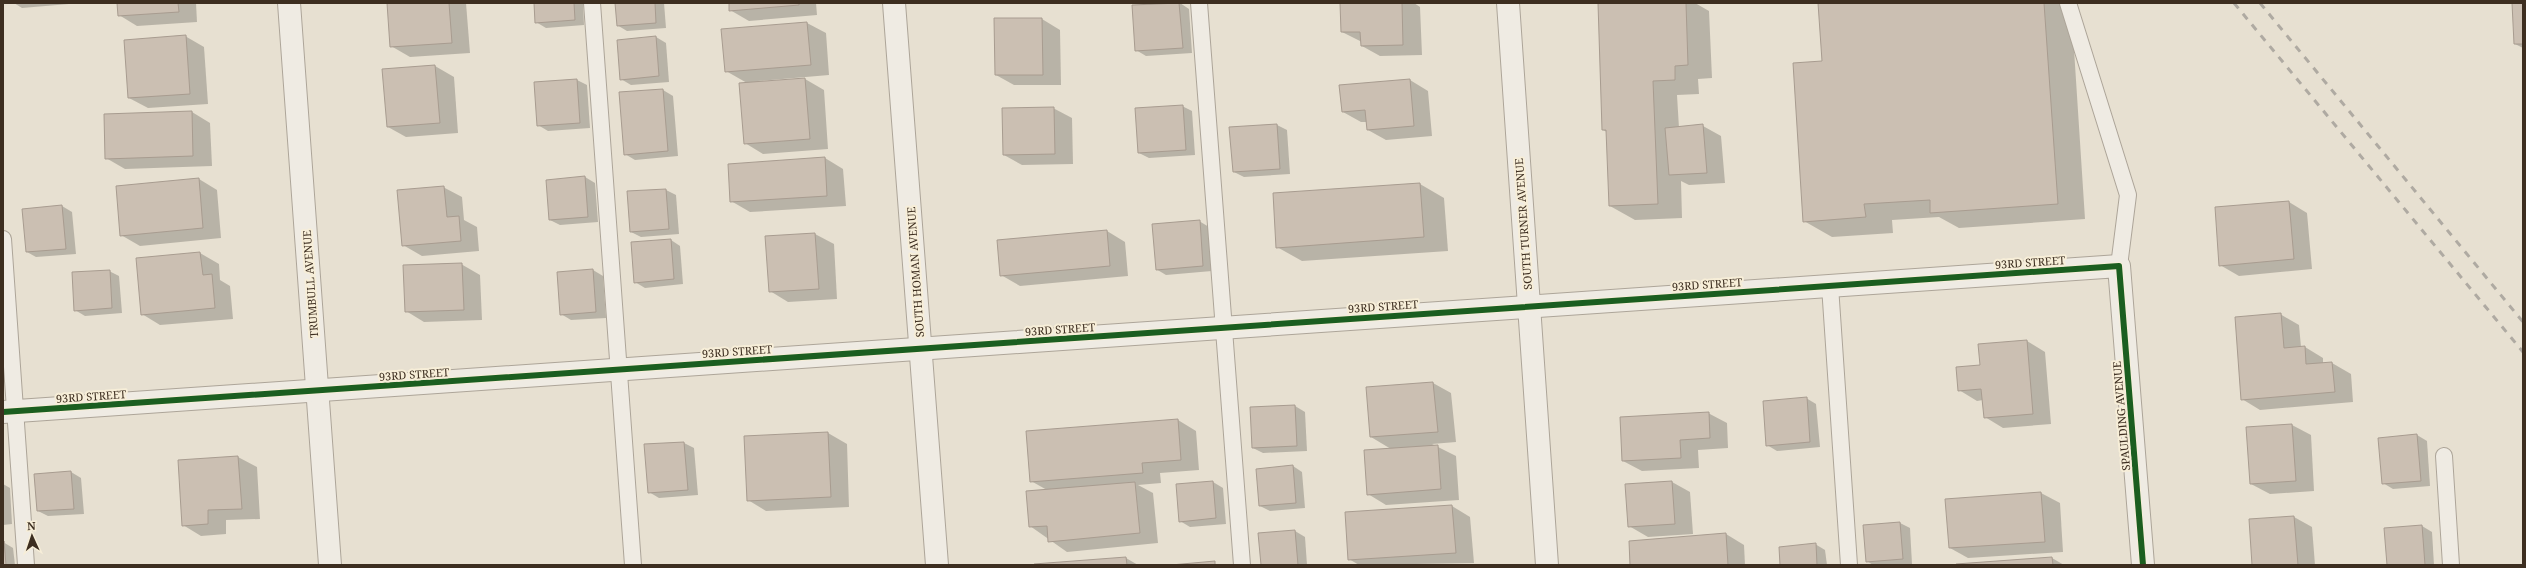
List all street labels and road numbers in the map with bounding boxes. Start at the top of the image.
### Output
street label: SOUTH TURNER AVENUE [1511,158,1535,290]
street label: SOUTH HOMAN AVENUE [903,206,927,338]
street label: TRUMBULL AVENUE [299,229,321,338]
street label: 93RD STREET [1994,252,2066,272]
street label: 93RD STREET [1671,274,1743,294]
street label: 93RD STREET [1347,296,1419,316]
street label: 93RD STREET [1024,319,1096,339]
street label: 93RD STREET [701,341,773,361]
street label: SPAULDING AVENUE [2109,361,2133,471]
street label: 93RD STREET [378,364,450,384]
street label: 93RD STREET [55,386,127,406]

